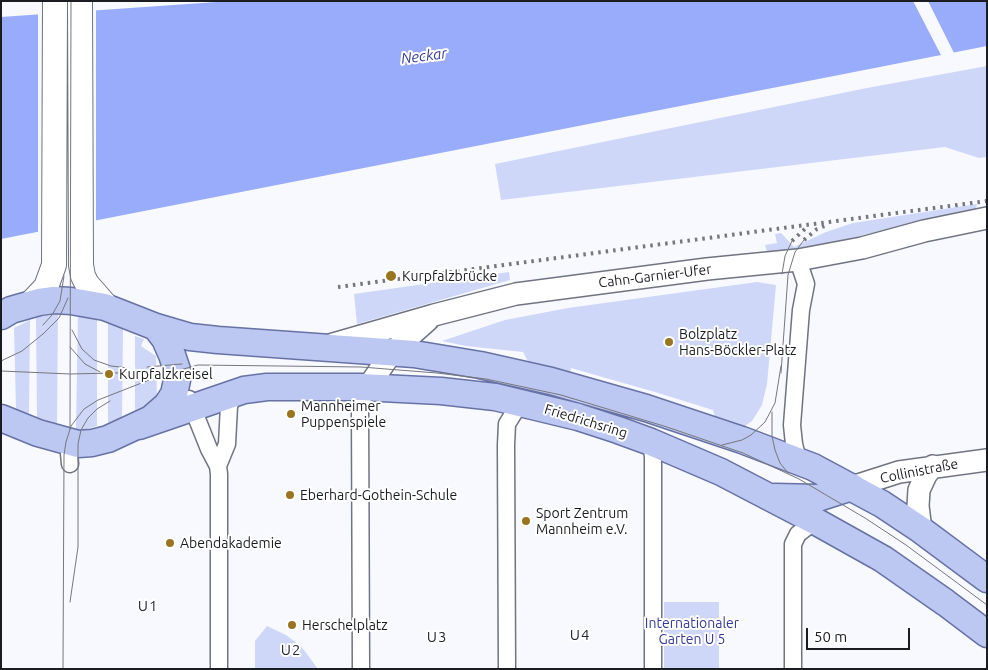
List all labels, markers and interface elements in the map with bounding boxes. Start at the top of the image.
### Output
water label: Neckar [400,44,448,68]
street label: Cahn-Garnier-Ufer [598,261,712,291]
place label: Kurpfalzbrücke [402,268,497,284]
marker: Kurpfalzbrücke [384,269,398,283]
place label: Bolzplatz Hans-Böckler-Platz [679,326,796,358]
marker: Bolzplatz Hans-Böckler-Platz [663,336,675,348]
place label: Kurpfalzkreisel [119,366,213,382]
marker: Kurpfalzkreisel [103,368,115,380]
place label: Mannheimer Puppenspiele [301,398,386,431]
street label: Friedrichsring [543,400,629,442]
marker: Mannheimer Puppenspiele [285,408,297,420]
street label: Collinistraße [879,455,959,487]
place label: Eberhard-Gothein-Schule [300,487,457,503]
marker: Eberhard-Gothein-Schule [284,489,296,501]
place label: Sport Zentrum Mannheim e.V. [536,505,628,538]
marker: Sport Zentrum Mannheim e.V. [520,515,532,527]
place label: Abendakademie [180,535,282,551]
marker: Abendakademie [164,537,176,549]
district label: U1 [137,597,159,615]
park label: Internationaler Garten U 5 [645,615,739,648]
place label: Herschelplatz [302,617,388,633]
scale bar [808,618,912,650]
marker: Herschelplatz [286,619,298,631]
district label: U4 [569,626,591,644]
district label: U3 [426,628,448,646]
text: 50 m [814,628,847,645]
district label: U2 [280,641,302,659]

